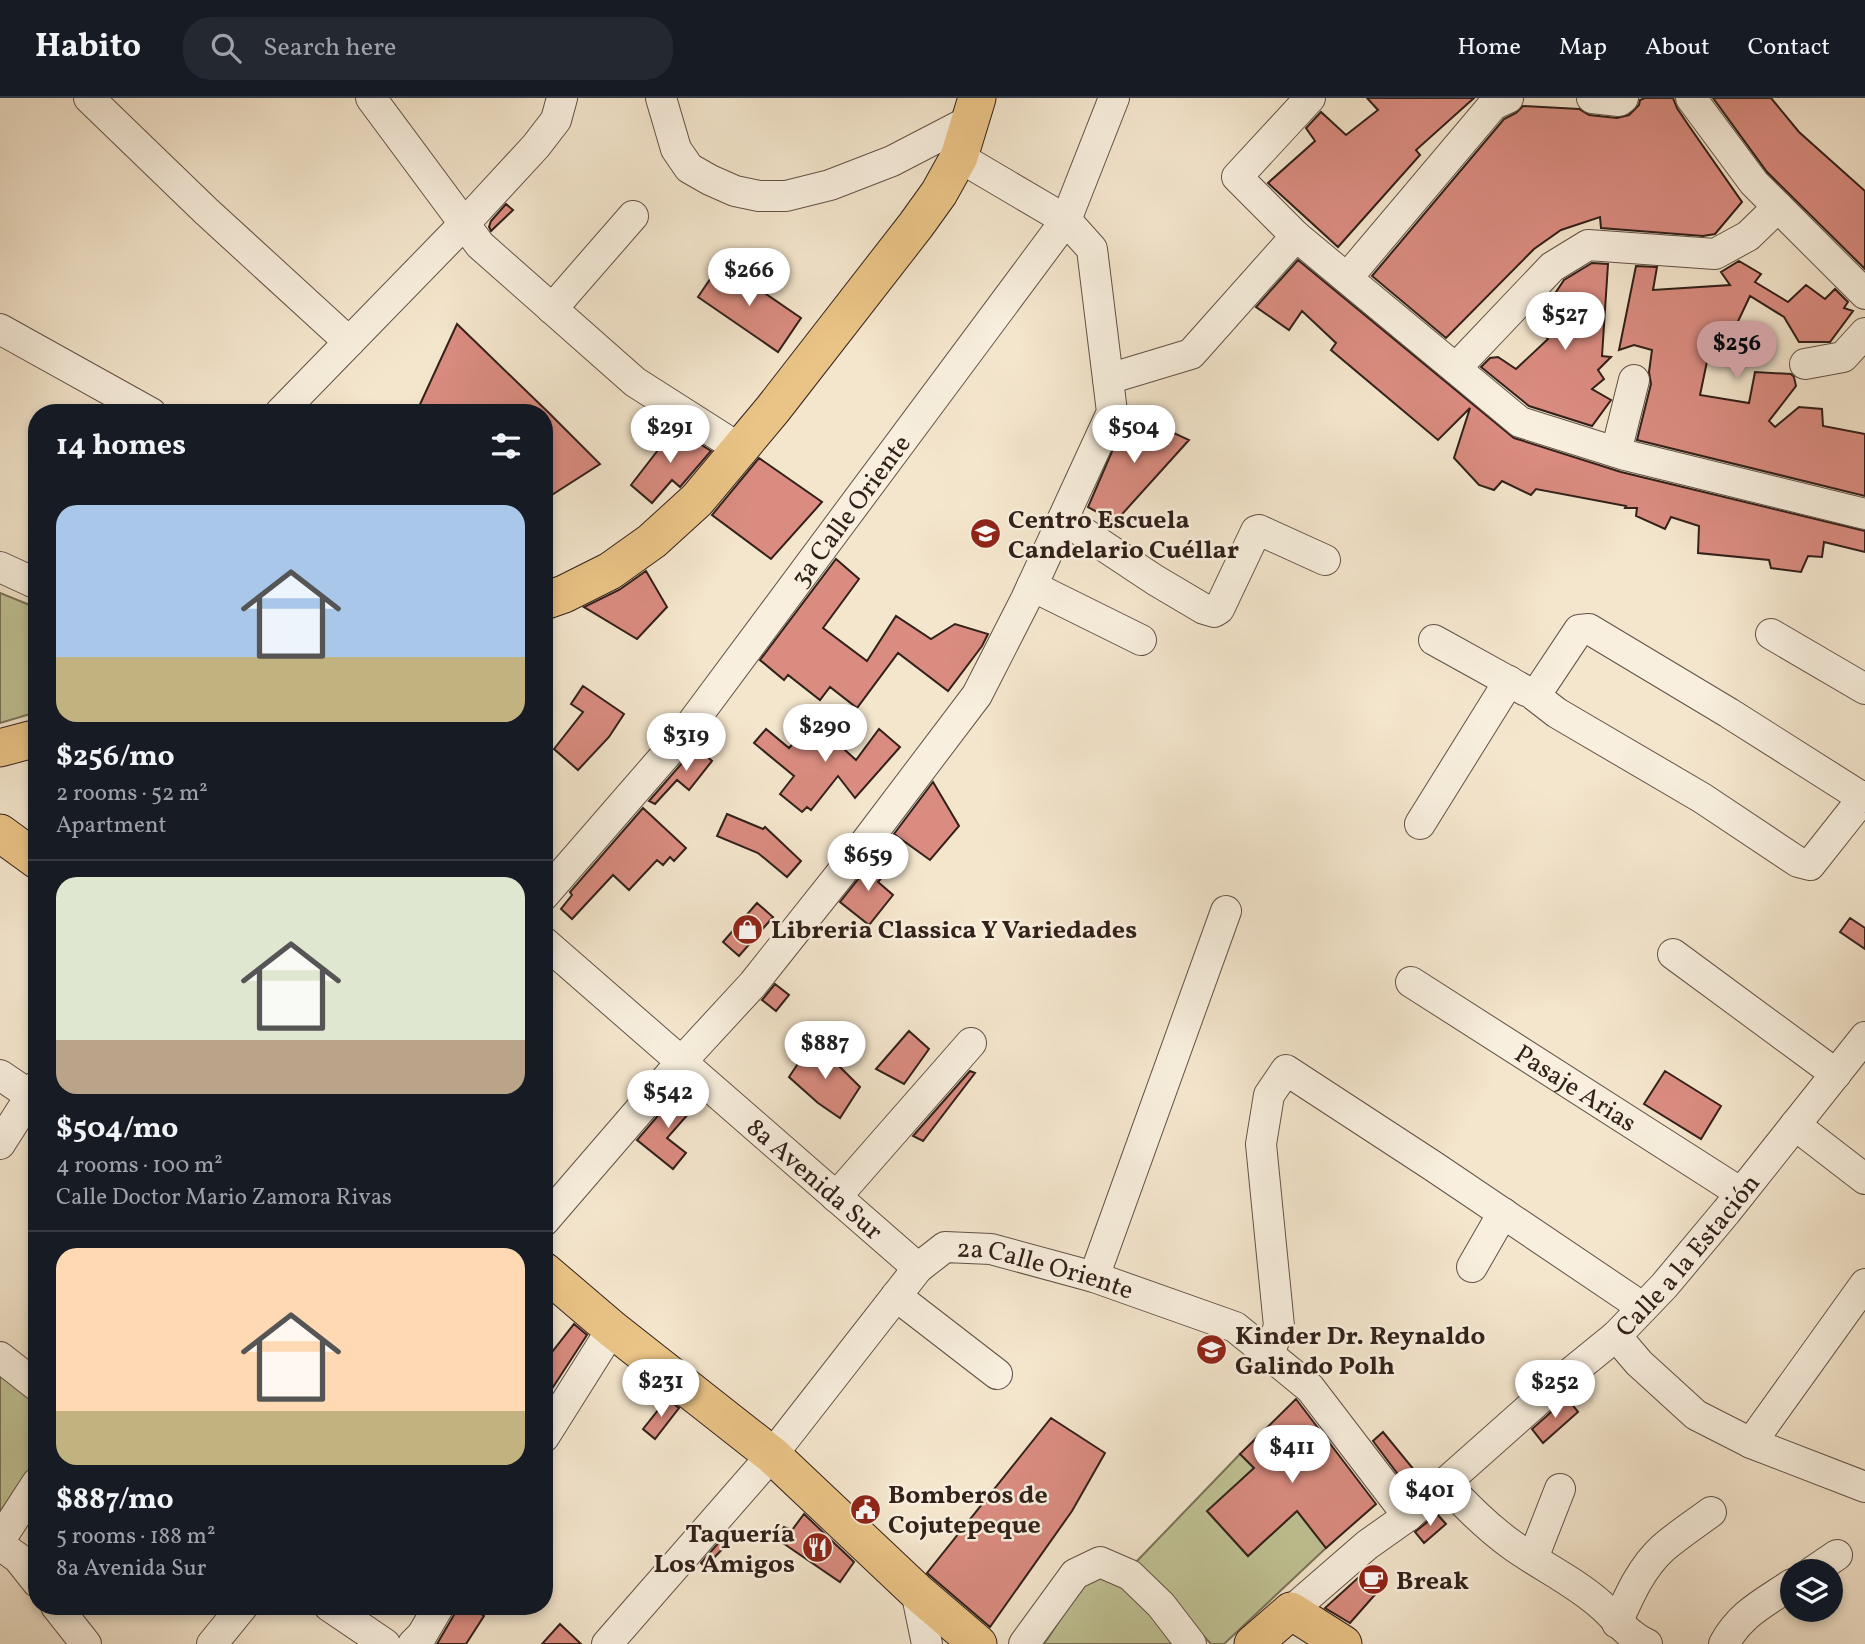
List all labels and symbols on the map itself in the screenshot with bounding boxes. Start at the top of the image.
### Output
pin: $266 [708,248,790,308]
pin: $527 [1524,292,1606,352]
pin: $256 [1696,322,1778,381]
pin: $291 [629,406,711,465]
pin: $504 [1093,406,1175,465]
street label: 3a Calle Oriente [783,428,920,595]
place label: Centro Escuela Candelario Cuéllar [1008,503,1239,569]
school or university icon: Centro Escuela Candelario Cuéllar [968,517,1002,551]
pin: $290 [784,704,866,764]
pin: $319 [645,714,727,773]
pin: $659 [827,834,909,893]
shop icon: Libreria Classica Y Variedades [731,912,765,946]
place label: Libreria Classica Y Variedades [771,913,1137,949]
pin: $887 [784,1021,866,1081]
street label: Pasaje Arias [1507,1037,1643,1142]
pin: $542 [627,1070,709,1130]
street label: 8a Avenida Sur [738,1111,890,1250]
street label: Calle a la Estación [1608,1167,1769,1346]
street label: 2a Calle Oriente [956,1232,1138,1310]
place label: Kinder Dr. Reynaldo Galindo Polh [1235,1319,1485,1385]
school or university icon: Kinder Dr. Reynaldo Galindo Polh [1195,1333,1229,1367]
pin: $231 [620,1360,702,1419]
pin: $252 [1514,1360,1596,1420]
pin: $411 [1251,1426,1333,1485]
pin: $401 [1389,1468,1471,1528]
place label: Bomberos de Cojutepeque [888,1478,1048,1544]
public building icon: Bomberos de Cojutepeque [848,1492,882,1526]
place label: Taquería Los Amigos [653,1517,795,1583]
restaurant icon: Taquería Los Amigos [801,1531,835,1565]
cafe icon: Break [1356,1563,1390,1597]
place label: Break [1396,1564,1469,1600]

